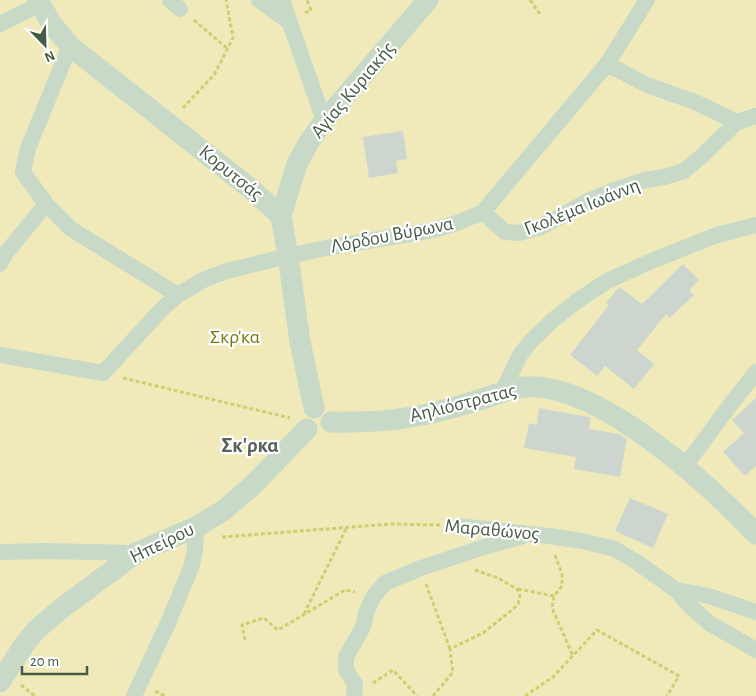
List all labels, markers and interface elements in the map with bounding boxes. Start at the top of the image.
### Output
north arrow [20,20,70,70]
street label: Αγίας Κυριακής [307,38,399,142]
text: N [42,48,57,64]
street label: Κορυτσάς [195,141,267,205]
street label: Γκολέμα Ιωάννη [521,175,643,239]
street label: Λόρδου Βύρωνα [329,213,455,257]
park label: Σκρ'κα [210,327,260,347]
street label: Αηλιόστρατας [408,380,519,426]
district label: Σκ'ρκα [221,435,279,456]
street label: Μαραθώνος [444,516,540,544]
street label: Ηπείρου [127,519,197,567]
scale bar [22,644,88,676]
text: 20 m [30,654,59,669]

